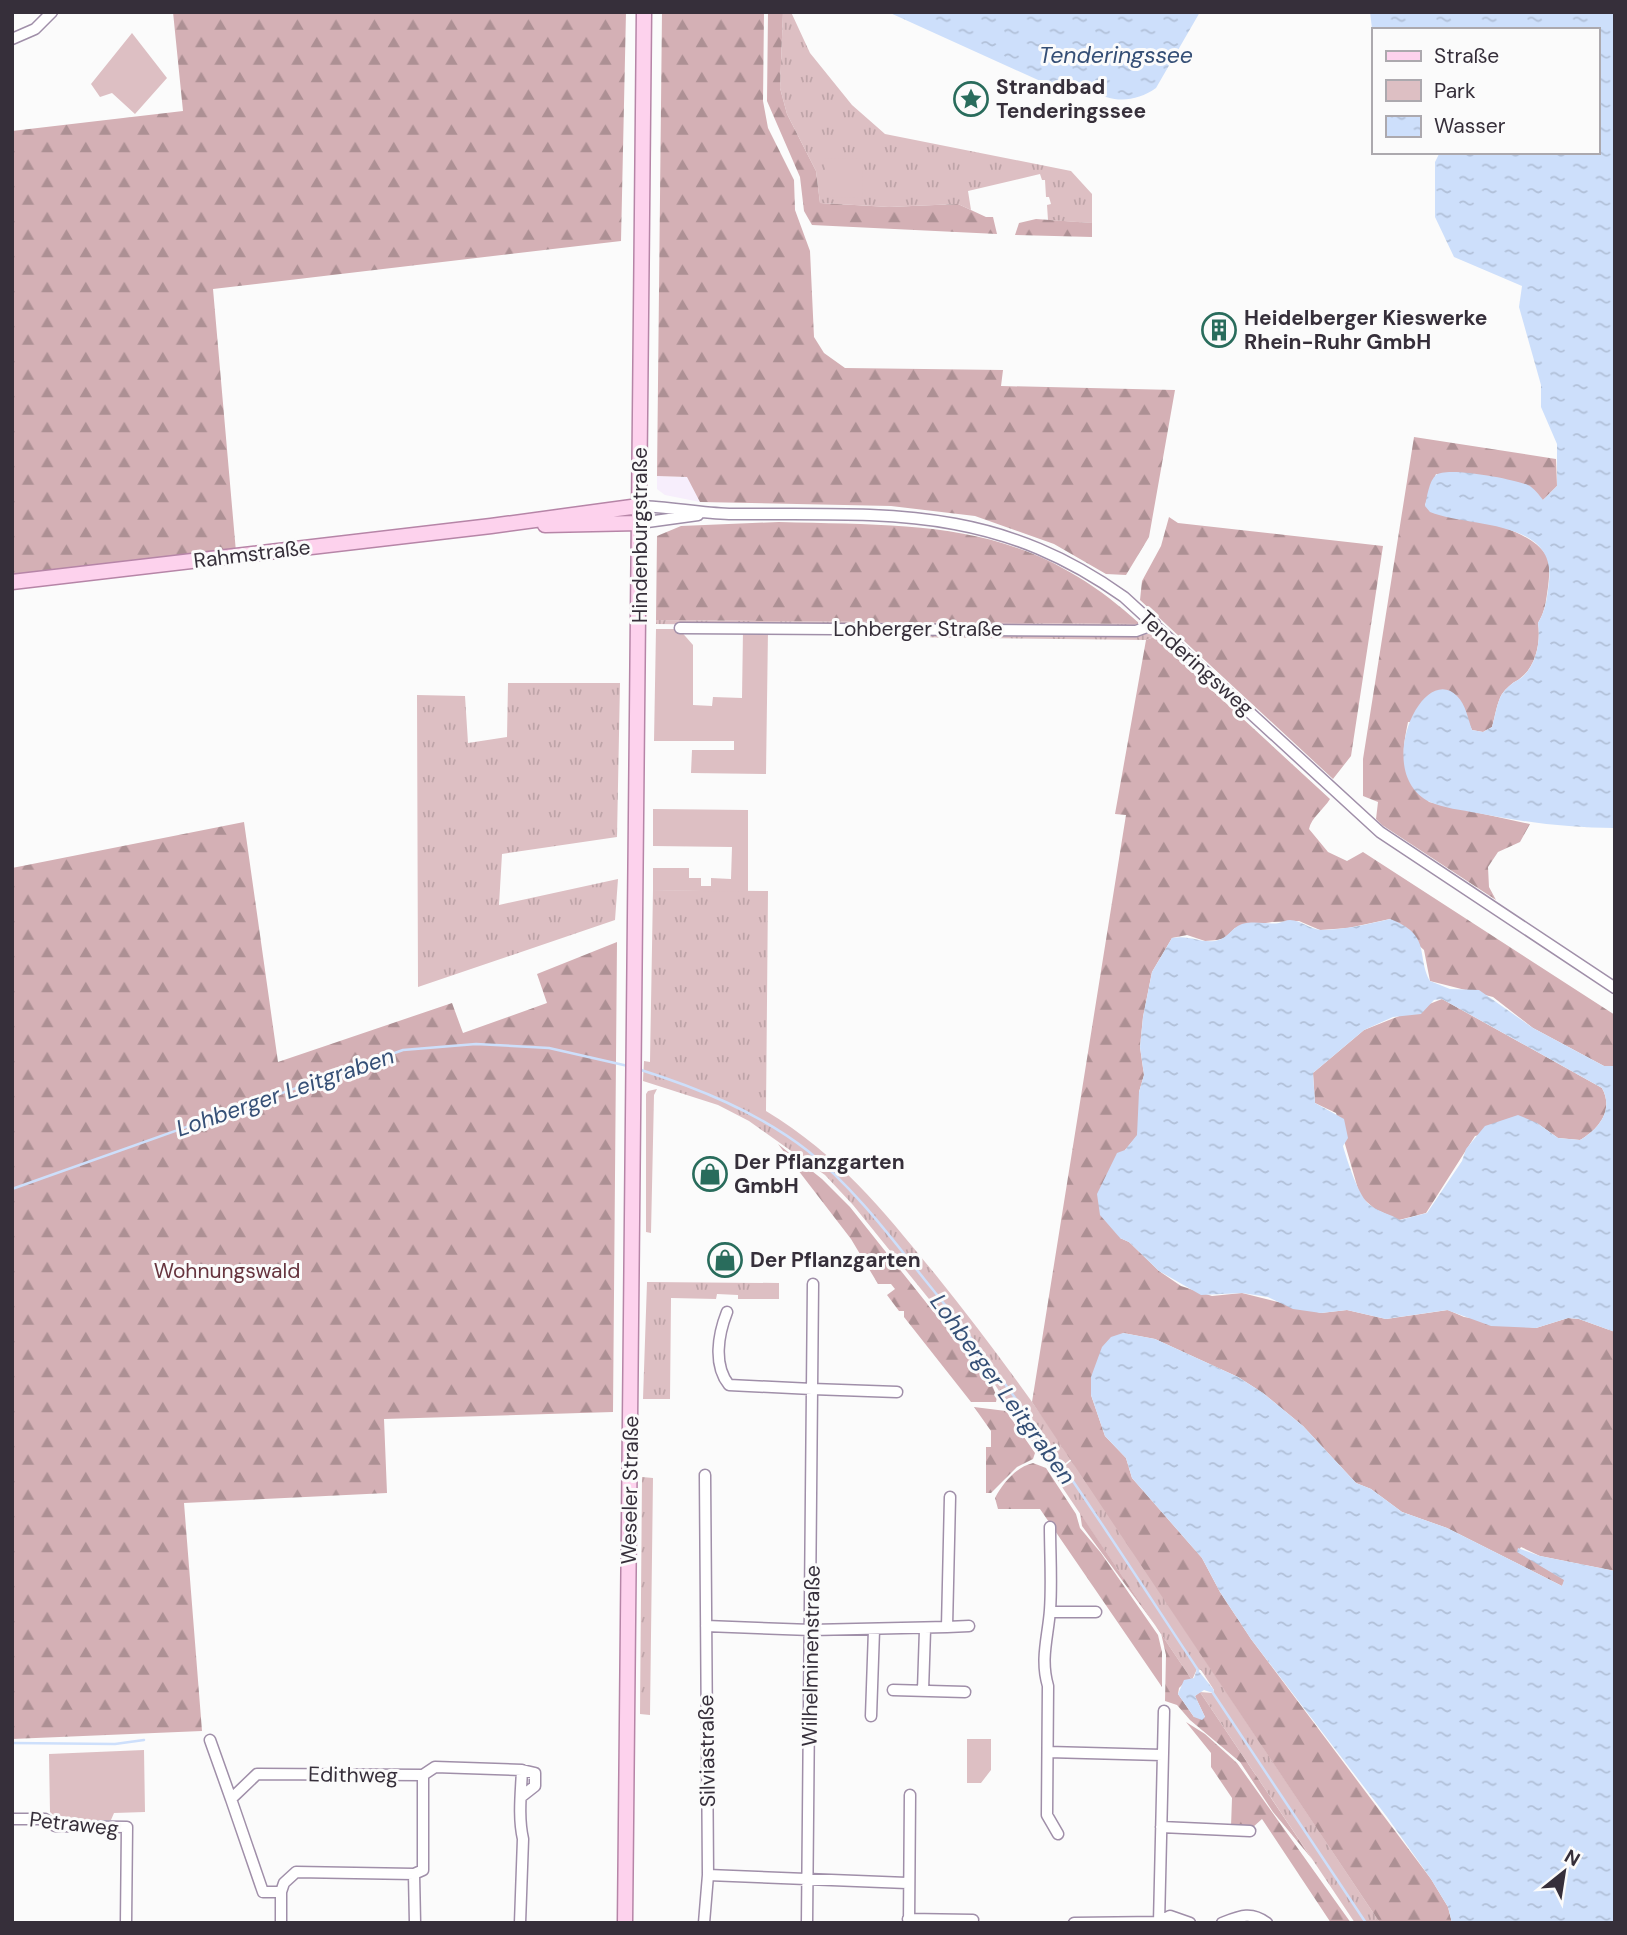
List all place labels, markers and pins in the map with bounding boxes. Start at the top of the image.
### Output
place label: Strandbad Tenderingssee [996,73,1146,125]
place icon: Strandbad Tenderingssee [952,80,990,118]
place label: Heidelberger Kieswerke Rhein-Ruhr GmbH [1244,304,1487,356]
building icon: Heidelberger Kieswerke Rhein-Ruhr GmbH [1200,311,1238,349]
place label: Der Pflanzgarten GmbH [734,1148,905,1200]
shop icon: Der Pflanzgarten GmbH [691,1155,729,1193]
shop icon: Der Pflanzgarten [706,1241,744,1279]
place label: Der Pflanzgarten [750,1246,921,1274]

